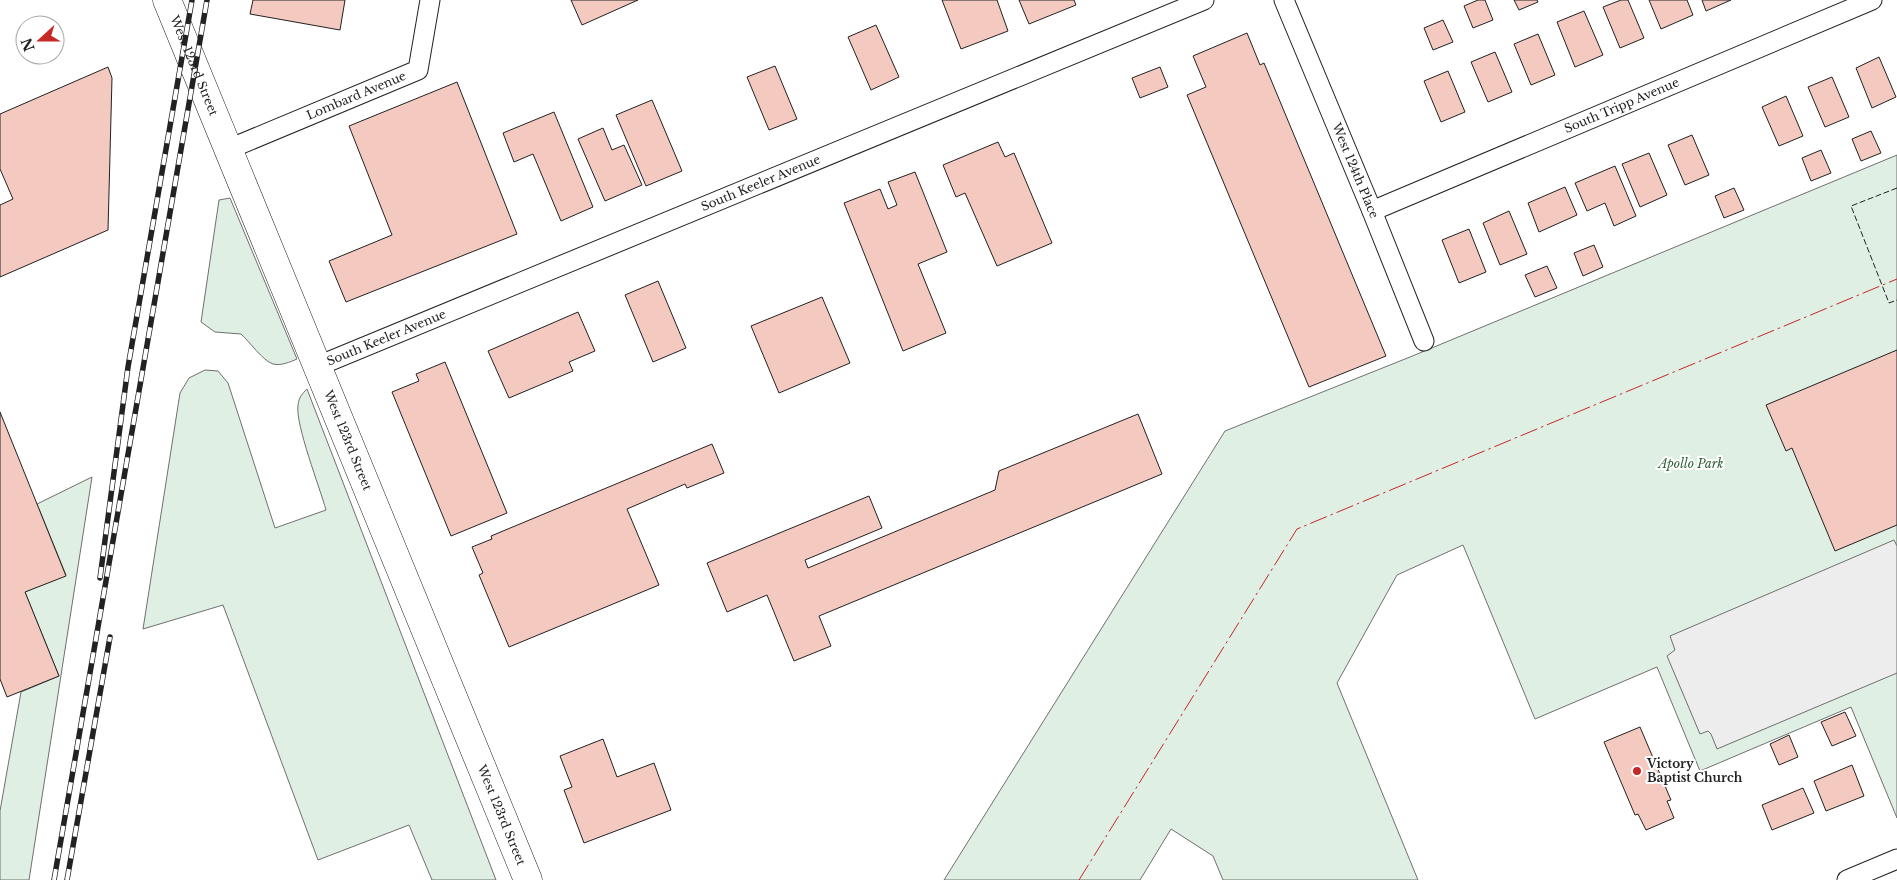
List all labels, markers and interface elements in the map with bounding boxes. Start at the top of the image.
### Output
street label: West 123rd Street [167,12,222,118]
north arrow [15,15,65,65]
text: N [17,35,39,54]
street label: Lombard Avenue [304,68,408,123]
street label: South Tripp Avenue [1562,74,1681,136]
street label: West 124th Place [1329,120,1382,220]
street label: South Keeler Avenue [699,151,823,214]
street label: South Keeler Avenue [324,306,448,369]
street label: West 123rd Street [320,387,376,493]
park label: Apollo Park [1657,456,1723,471]
place label: Victory Baptist Church [1646,756,1743,785]
street label: West 123rd Street [474,762,529,868]
marker: Victory Baptist Church [1631,765,1643,777]

